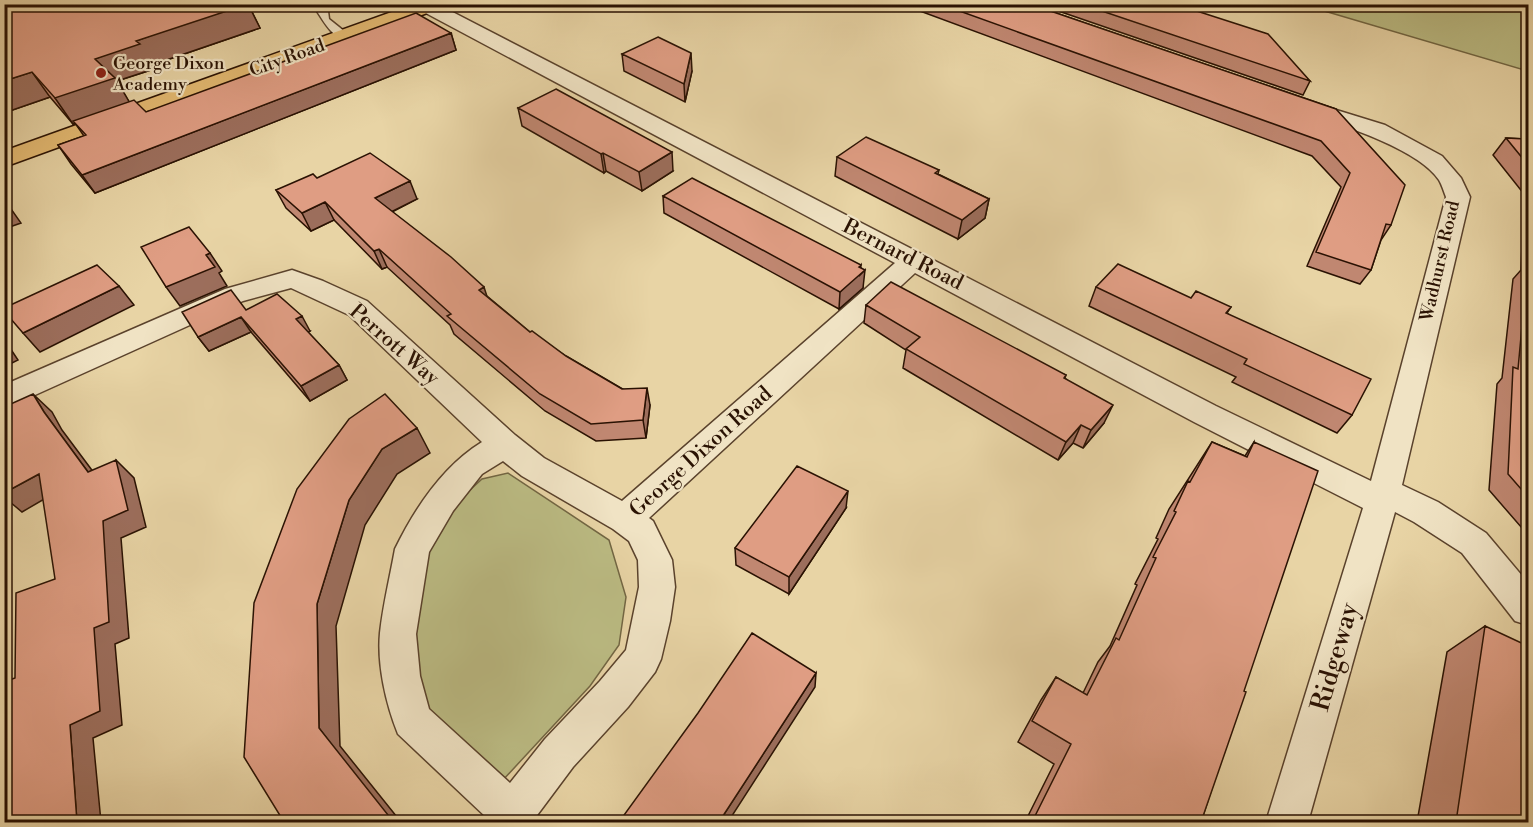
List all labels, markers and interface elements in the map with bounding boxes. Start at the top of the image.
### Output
street label: City Road [246,33,329,82]
place label: George Dixon Academy [112,52,225,96]
marker: George Dixon Academy [94,66,108,80]
street label: Wadhurst Road [1415,198,1465,325]
street label: Bernard Road [837,213,968,297]
street label: Perrott Way [344,299,445,392]
street label: George Dixon Road [624,381,778,523]
street label: Ridgeway [1304,599,1366,715]

